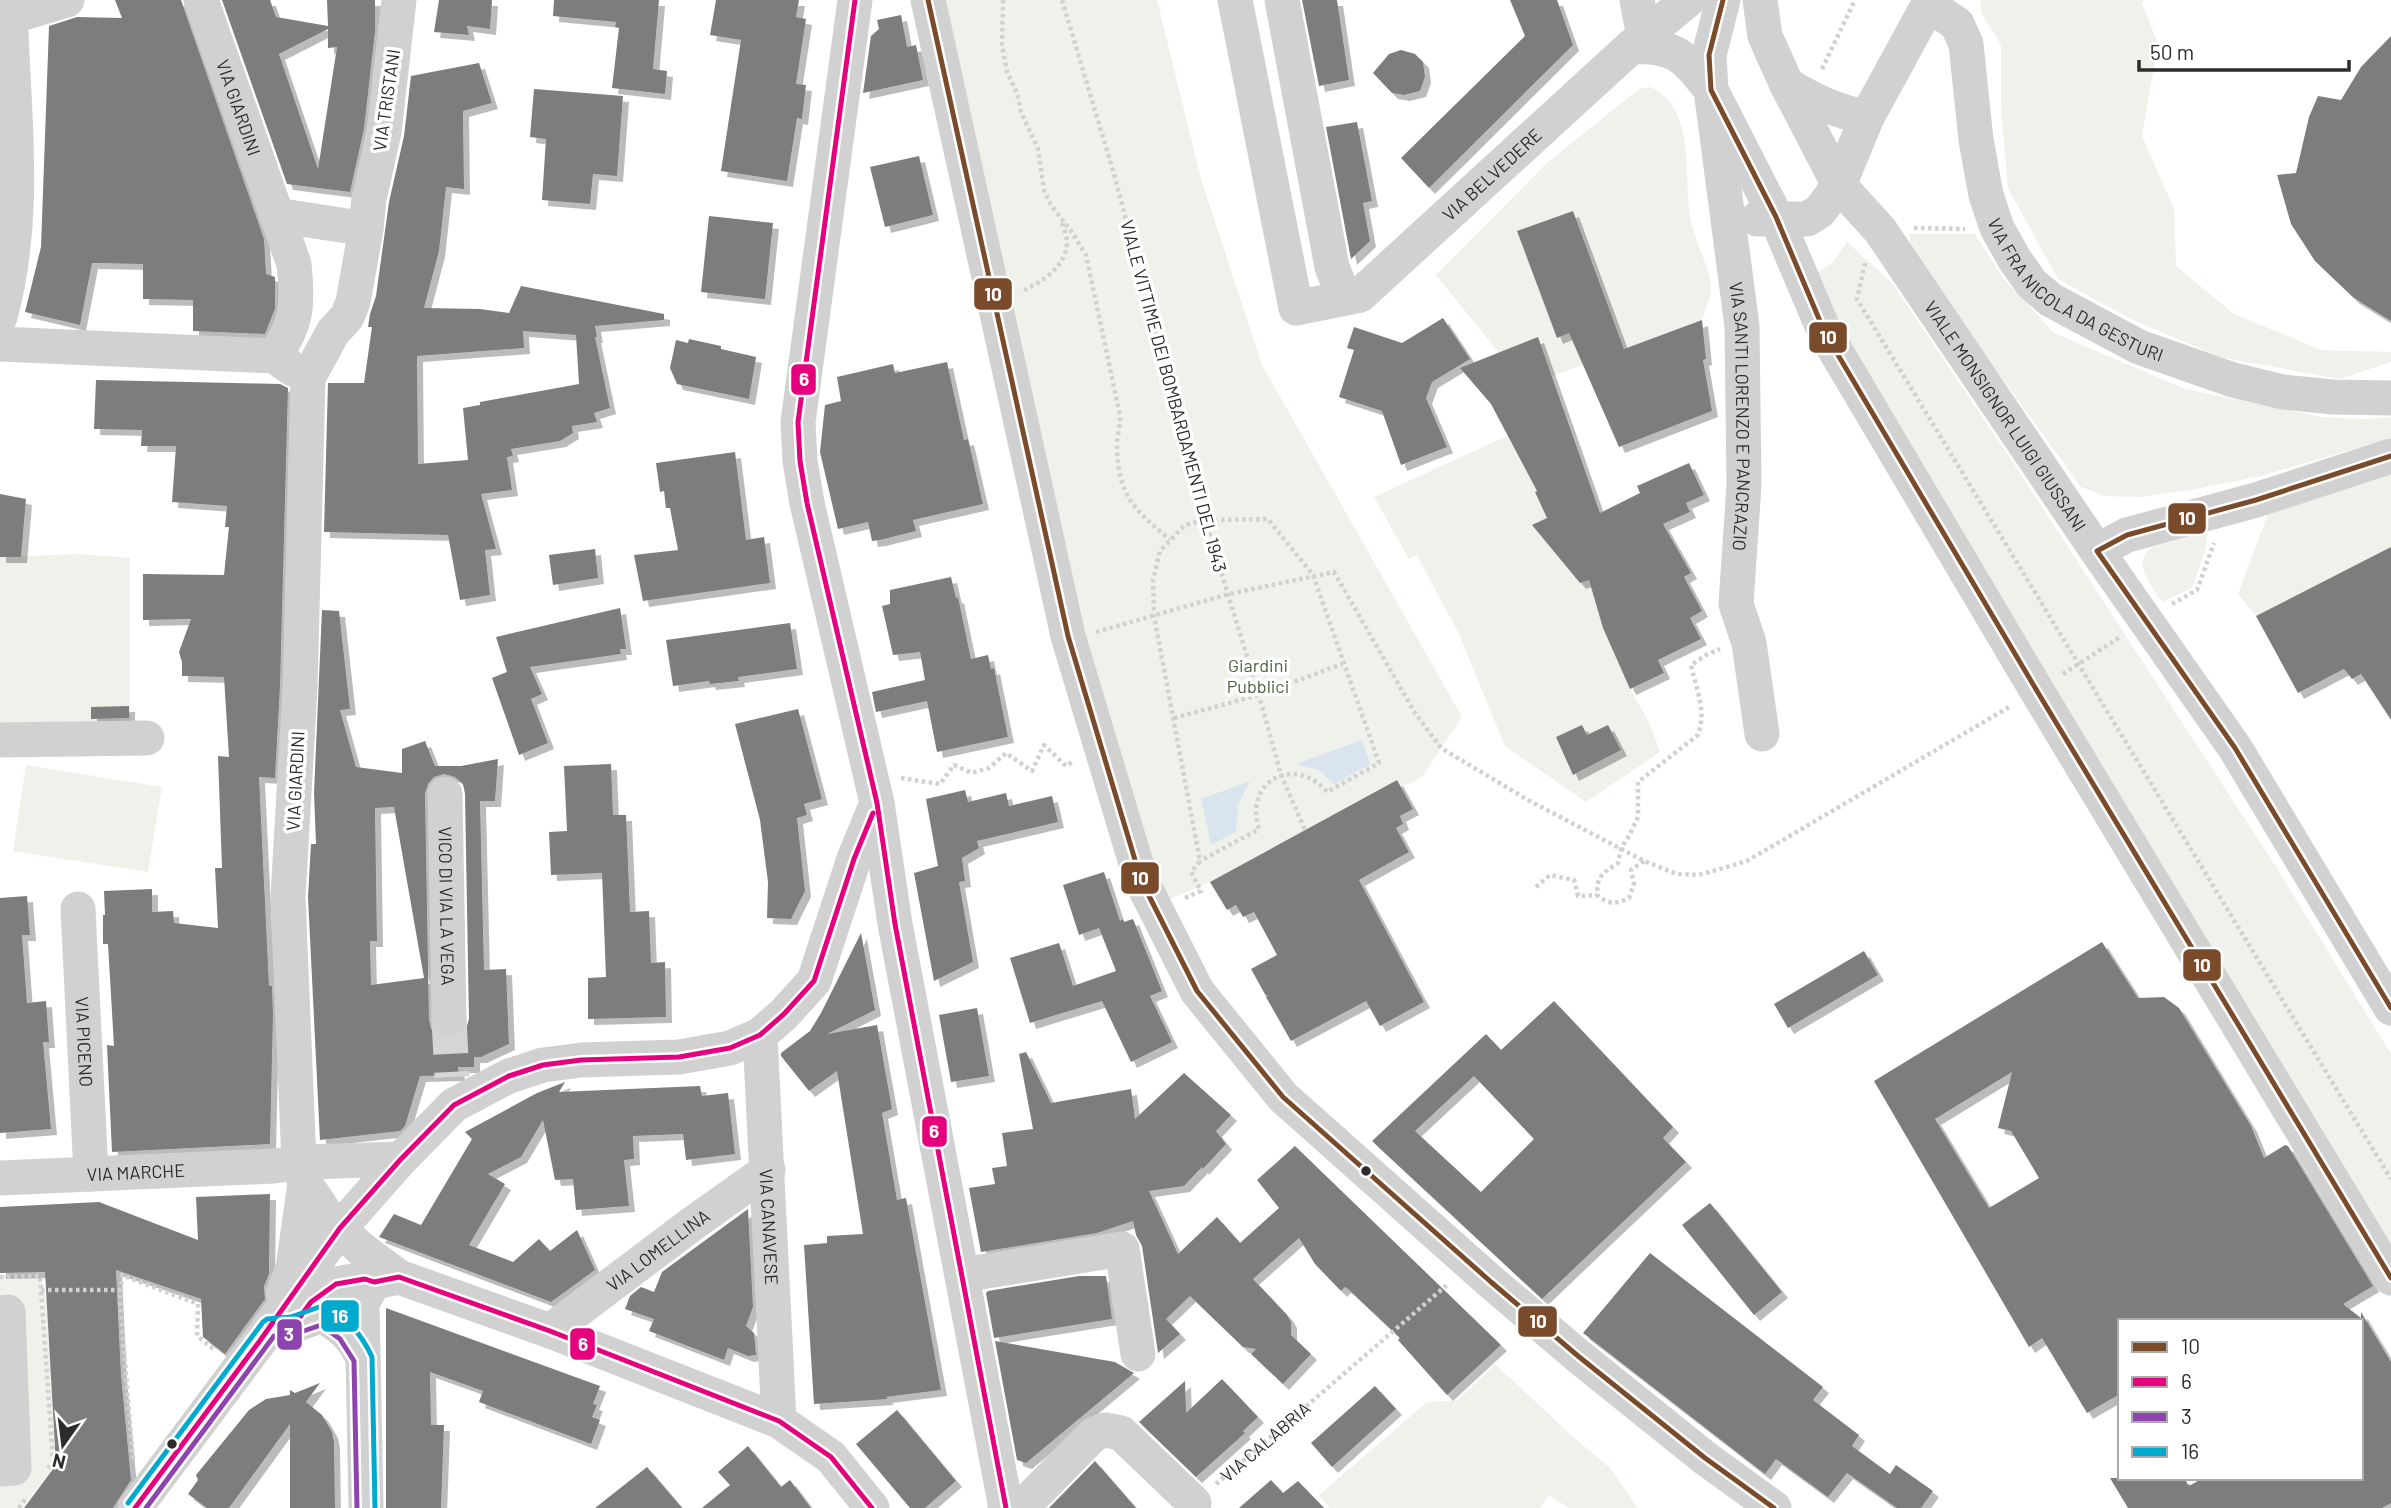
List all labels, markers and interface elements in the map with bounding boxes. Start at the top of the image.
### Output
scale bar [2139,28,2349,72]
text: 50 m [2150,39,2194,64]
street label: VIA TRISTANI [368,48,404,152]
street label: VIA GIARDINI [212,57,266,158]
street label: VIA BELVEDERE [1438,123,1546,225]
street label: VIA FRA NICOLA DA GESTURI [1983,215,2166,366]
street label: VIALE VITTIME DEI BOMBARDAMENTI DEL 1943 [1116,217,1232,575]
line badge: 10 [973,277,1013,311]
street label: VIA SANTI LORENZO E PANCRAZIO [1725,280,1755,552]
text: 10 [984,282,1002,305]
street label: VIALE MONSIGNOR LUIGI GIUSSANI [1920,296,2091,535]
line badge: 10 [1808,321,1848,354]
text: 10 [1819,325,1837,348]
line badge: 6 [790,363,817,396]
text: 6 [799,367,809,390]
line badge: 10 [2167,502,2207,535]
text: 10 [2178,506,2196,529]
park label: Giardini Pubblici [1227,654,1289,697]
street label: VIA GIARDINI [281,730,309,832]
street label: VICO DI VIA LA VEGA [435,826,459,986]
line badge: 10 [1120,861,1160,895]
text: 10 [1131,866,1149,889]
line badge: 10 [2182,948,2222,982]
text: 10 [2193,953,2211,976]
street label: VIA PICENO [71,996,98,1088]
line badge: 6 [921,1115,948,1148]
text: 6 [929,1119,939,1142]
street label: VIA MARCHE [86,1159,185,1185]
unlabelled marker [1359,1164,1373,1178]
street label: VIA CANAVESE [756,1168,783,1286]
street label: VIA LOMELLINA [602,1204,714,1296]
line badge: 16 [320,1299,360,1333]
text: 16 [332,1304,348,1327]
line badge: 10 [1517,1305,1558,1338]
text: 10 [1529,1309,1547,1332]
line badge: 3 [276,1318,303,1351]
legend [2118,1319,2363,1480]
text: 3 [284,1322,294,1345]
line badge: 6 [569,1327,596,1361]
text: 6 [578,1332,588,1355]
text: 10 [2181,1333,2200,1358]
text: 6 [2181,1368,2192,1393]
street label: VIA CALABRIA [1216,1397,1315,1486]
text: 3 [2181,1403,2192,1428]
north arrow [28,1410,98,1480]
unlabelled marker [165,1437,179,1451]
text: 16 [2181,1438,2199,1463]
text: N [50,1449,68,1475]

